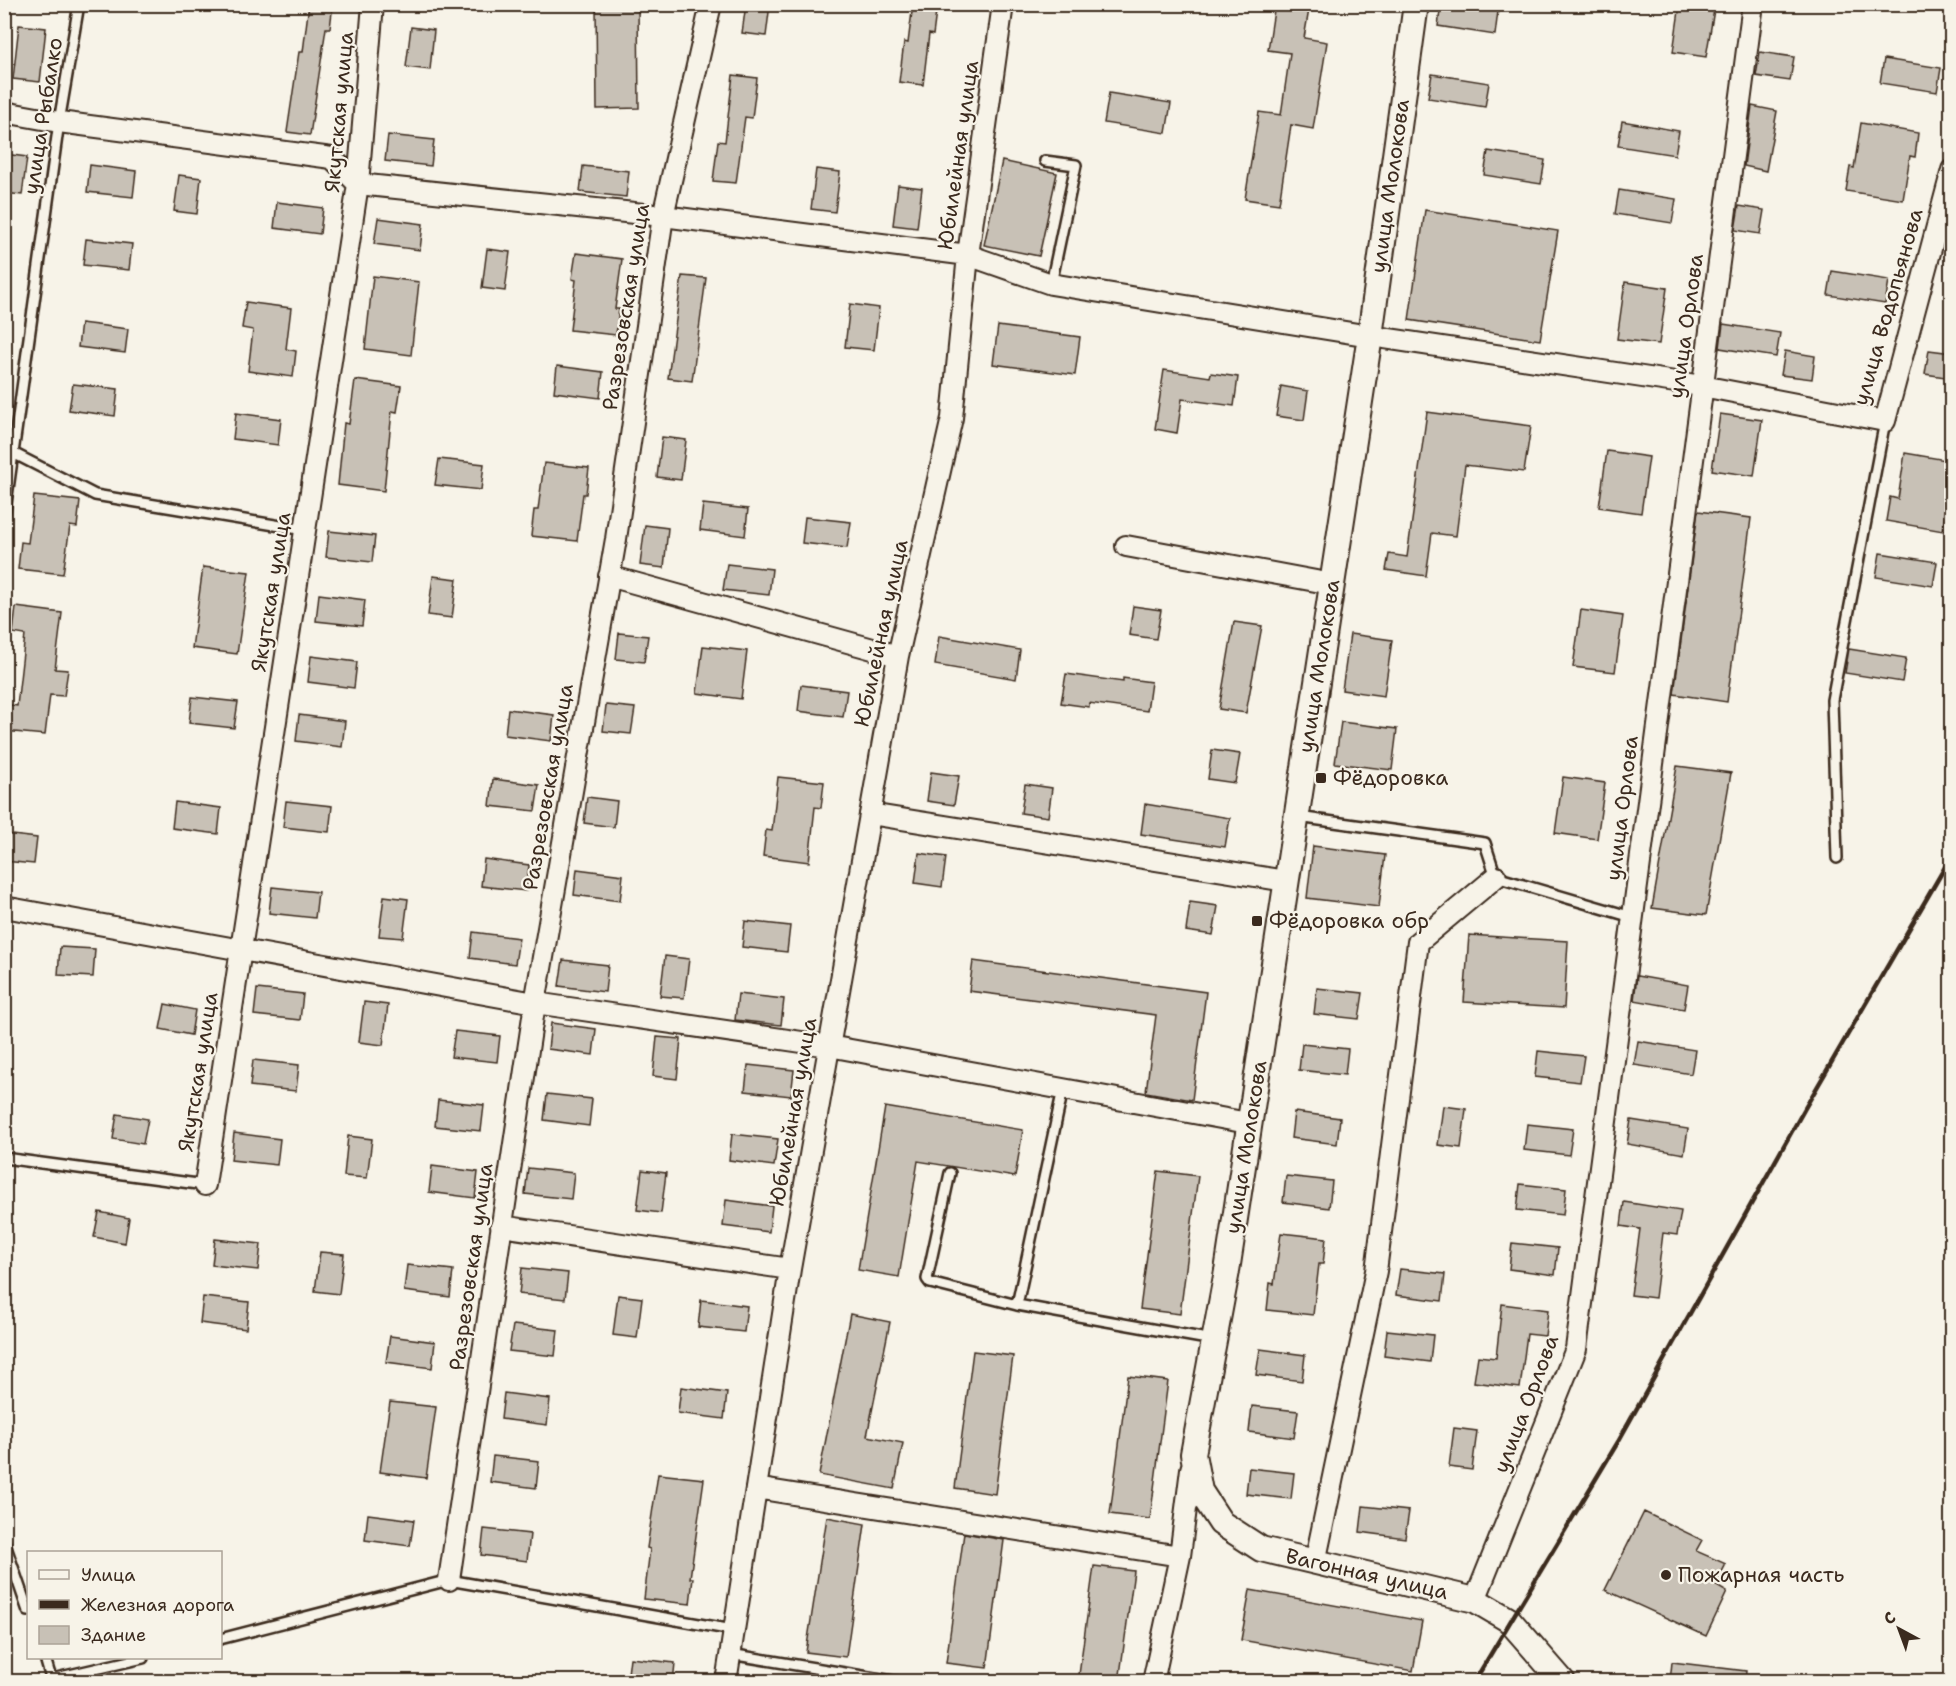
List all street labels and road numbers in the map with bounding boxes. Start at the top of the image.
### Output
street label: Якутская улица [318,30,360,194]
street label: улица Рыбалко [17,35,69,197]
street label: Юбилейная улица [931,59,985,251]
street label: улица Молокова [1364,97,1416,275]
street label: Разрезовская улица [596,202,656,412]
street label: улица Водопьянова [1846,205,1930,409]
street label: улица Орлова [1662,252,1710,400]
street label: Якутская улица [245,510,297,674]
street label: Юбилейная улица [847,537,915,729]
street label: улица Молокова [1291,577,1347,755]
street label: Разрезовская улица [516,682,580,892]
street label: улица Орлова [1599,734,1645,882]
street label: Якутская улица [172,990,224,1154]
street label: Юбилейная улица [763,1016,823,1208]
street label: улица Молокова [1218,1058,1274,1236]
street label: Разрезовская улица [443,1161,499,1373]
street label: улица Орлова [1487,1331,1565,1477]
street label: Вагонная улица [1283,1542,1451,1606]

